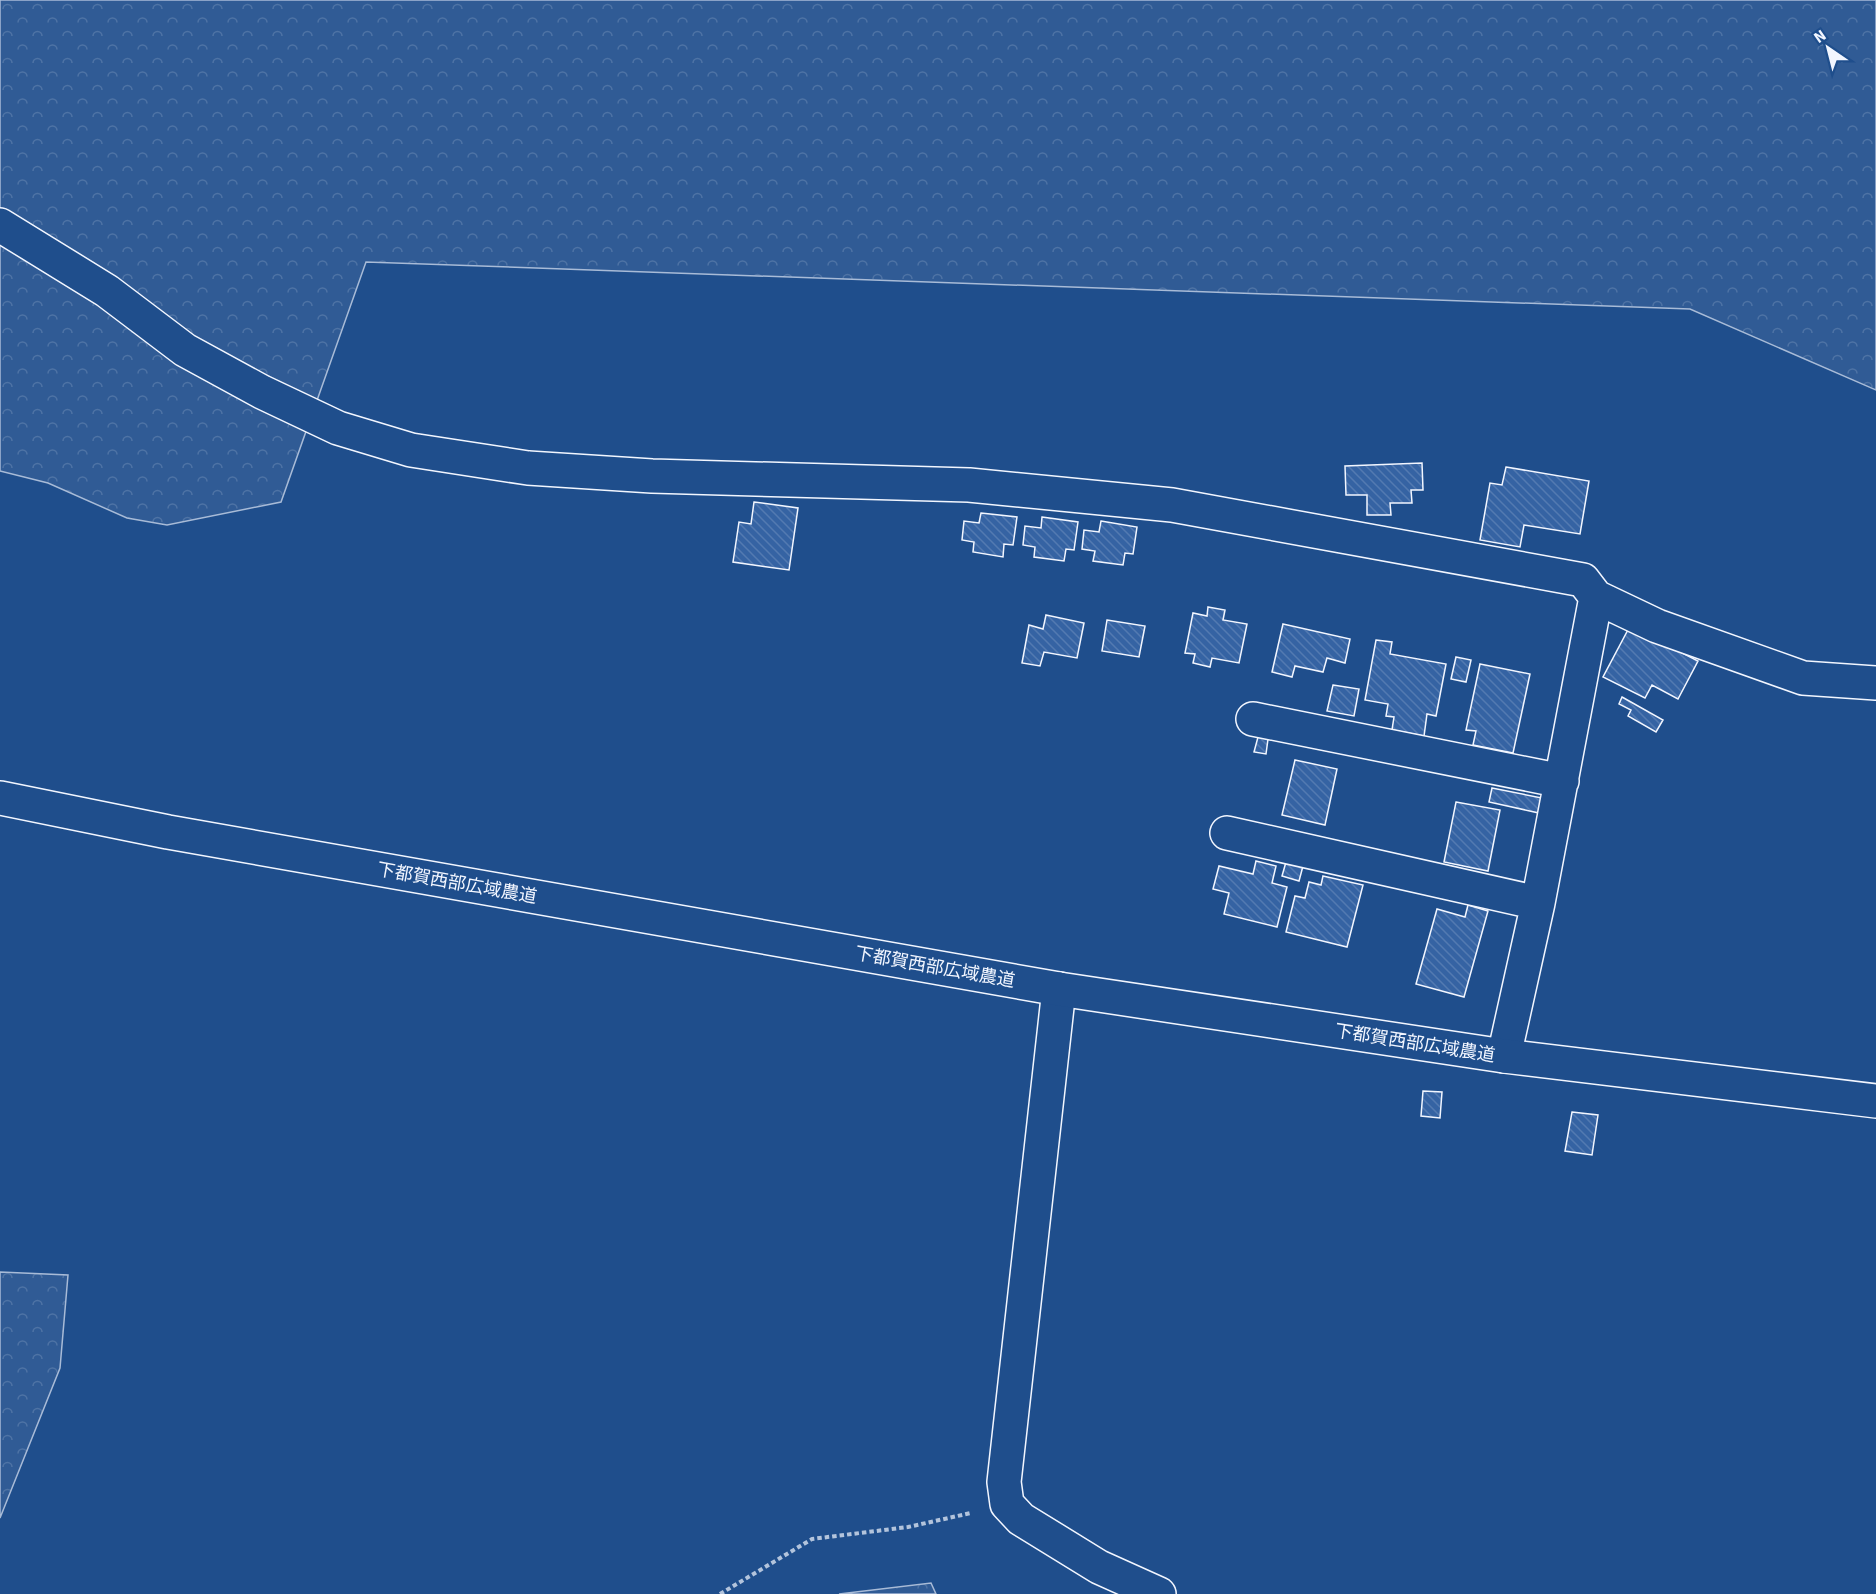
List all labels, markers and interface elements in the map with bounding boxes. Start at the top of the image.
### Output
north arrow [1798,18,1858,78]
text: N [1809,24,1831,49]
street label: 下都賀西部広域農道 [375,857,539,910]
street label: 下都賀西部広域農道 [853,941,1017,994]
street label: 下都賀西部広域農道 [1333,1018,1497,1069]

